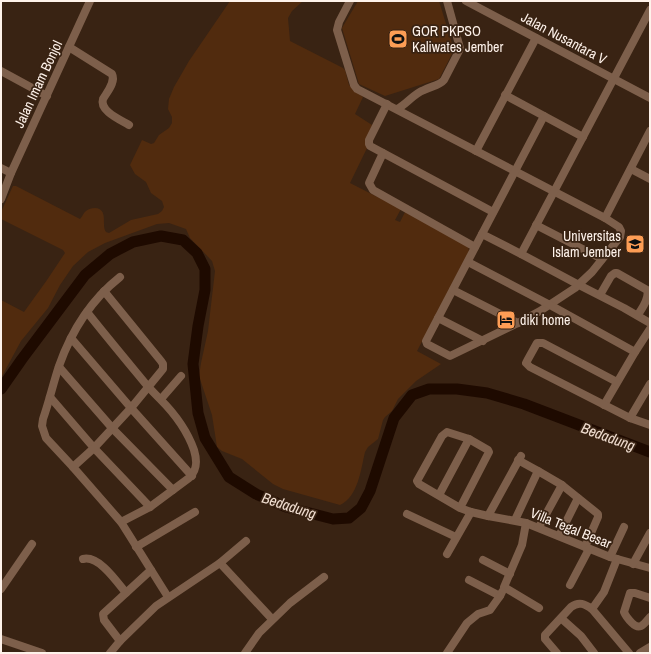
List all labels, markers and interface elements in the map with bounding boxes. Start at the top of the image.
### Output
street label: Jalan Nusantara V [518,8,610,68]
place label: GOR PKPSO Kaliwates Jember [412,22,503,56]
sports icon: GOR PKPSO Kaliwates Jember [387,28,409,50]
street label: Jalan Imam Bonjol [10,37,66,131]
place label: Universitas Islam Jember [552,227,621,261]
school or university icon: Universitas Islam Jember [624,233,646,255]
hotel icon: diki home [495,309,517,331]
place label: diki home [520,311,570,329]
water label: Bedadung [578,417,638,456]
water label: Bedadung [259,487,319,524]
street label: Villa Tegal Besar [528,504,614,552]

